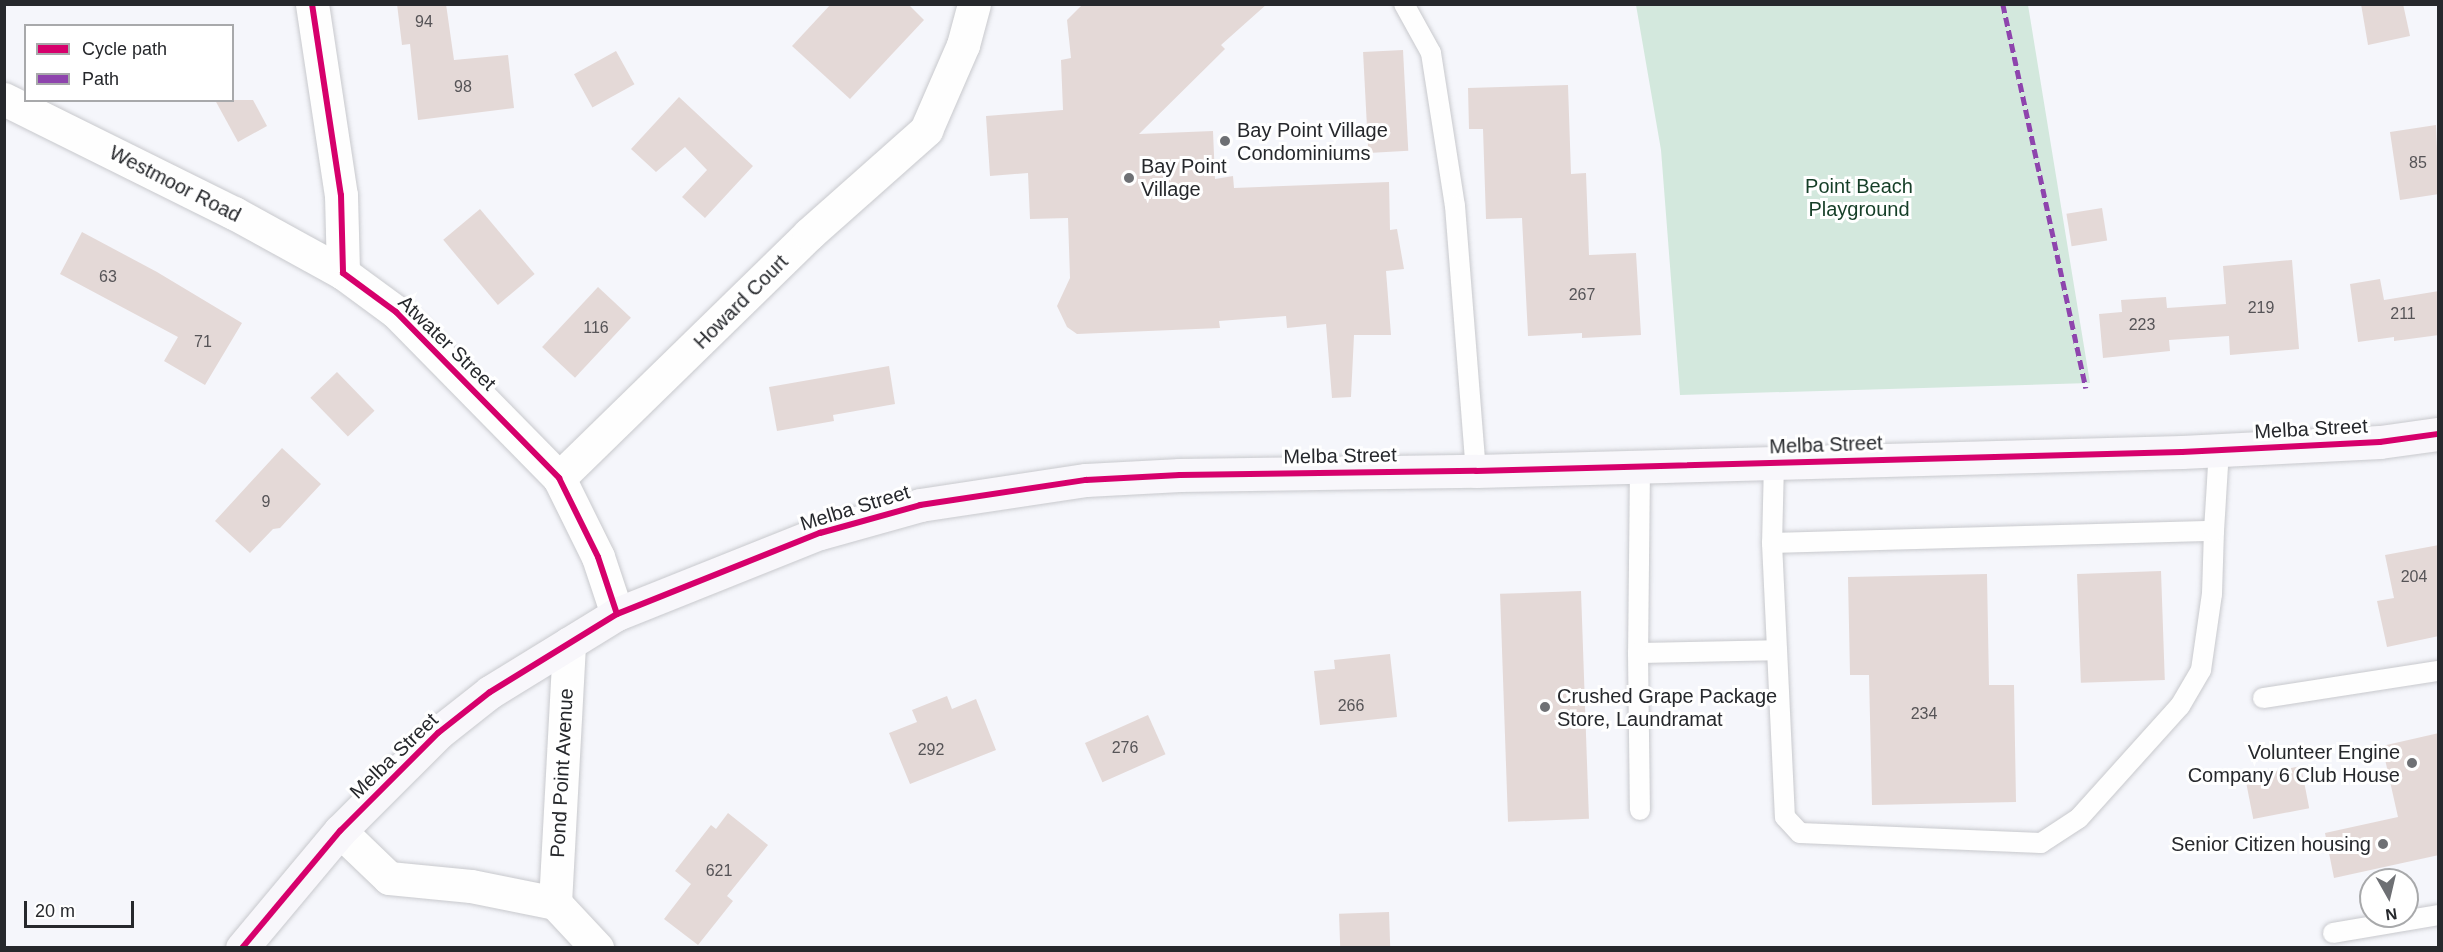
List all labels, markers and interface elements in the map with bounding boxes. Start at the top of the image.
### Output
house number: 94 [415,12,433,32]
legend [24,24,234,102]
text: Cycle path [82,39,167,59]
text: Path [82,69,119,89]
house number: 98 [454,77,472,97]
place label: Bay Point Village Condominiums [1237,118,1388,165]
marker: Bay Point Village Condominiums [1218,134,1232,148]
street label: Westmoor Road [105,141,245,227]
house number: 85 [2409,153,2427,173]
place label: Bay Point Village [1141,154,1227,201]
marker: Bay Point Village [1122,171,1136,185]
park label: Point Beach Playground [1805,174,1913,221]
street label: Howard Court [689,250,793,354]
house number: 63 [99,267,117,287]
house number: 267 [1569,285,1595,305]
street label: Atwater Street [393,290,501,396]
house number: 219 [2248,298,2274,318]
house number: 211 [2390,304,2416,324]
house number: 223 [2129,315,2155,335]
house number: 116 [583,318,609,338]
house number: 71 [194,332,212,352]
street label: Melba Street [2254,414,2368,444]
street label: Melba Street [1769,431,1883,459]
street label: Melba Street [1283,443,1397,469]
street label: Melba Street [797,480,913,536]
house number: 9 [262,492,270,512]
house number: 204 [2401,567,2427,587]
place label: Crushed Grape Package Store, Laundramat [1557,684,1777,731]
street label: Pond Point Avenue [546,687,578,859]
house number: 266 [1338,696,1364,716]
marker: Crushed Grape Package Store, Laundramat [1538,700,1552,714]
house number: 234 [1911,704,1937,724]
street label: Melba Street [345,708,443,804]
house number: 276 [1112,738,1138,758]
house number: 292 [918,740,944,760]
place label: Volunteer Engine Company 6 Club House [2188,740,2400,787]
marker: Volunteer Engine Company 6 Club House [2405,756,2419,770]
place label: Senior Citizen housing [2171,832,2371,856]
marker: Senior Citizen housing [2376,837,2390,851]
house number: 621 [706,861,732,881]
north arrow [2359,868,2419,928]
scale bar [27,889,136,927]
text: 20 m [35,901,75,921]
text: N [2384,905,2398,924]

